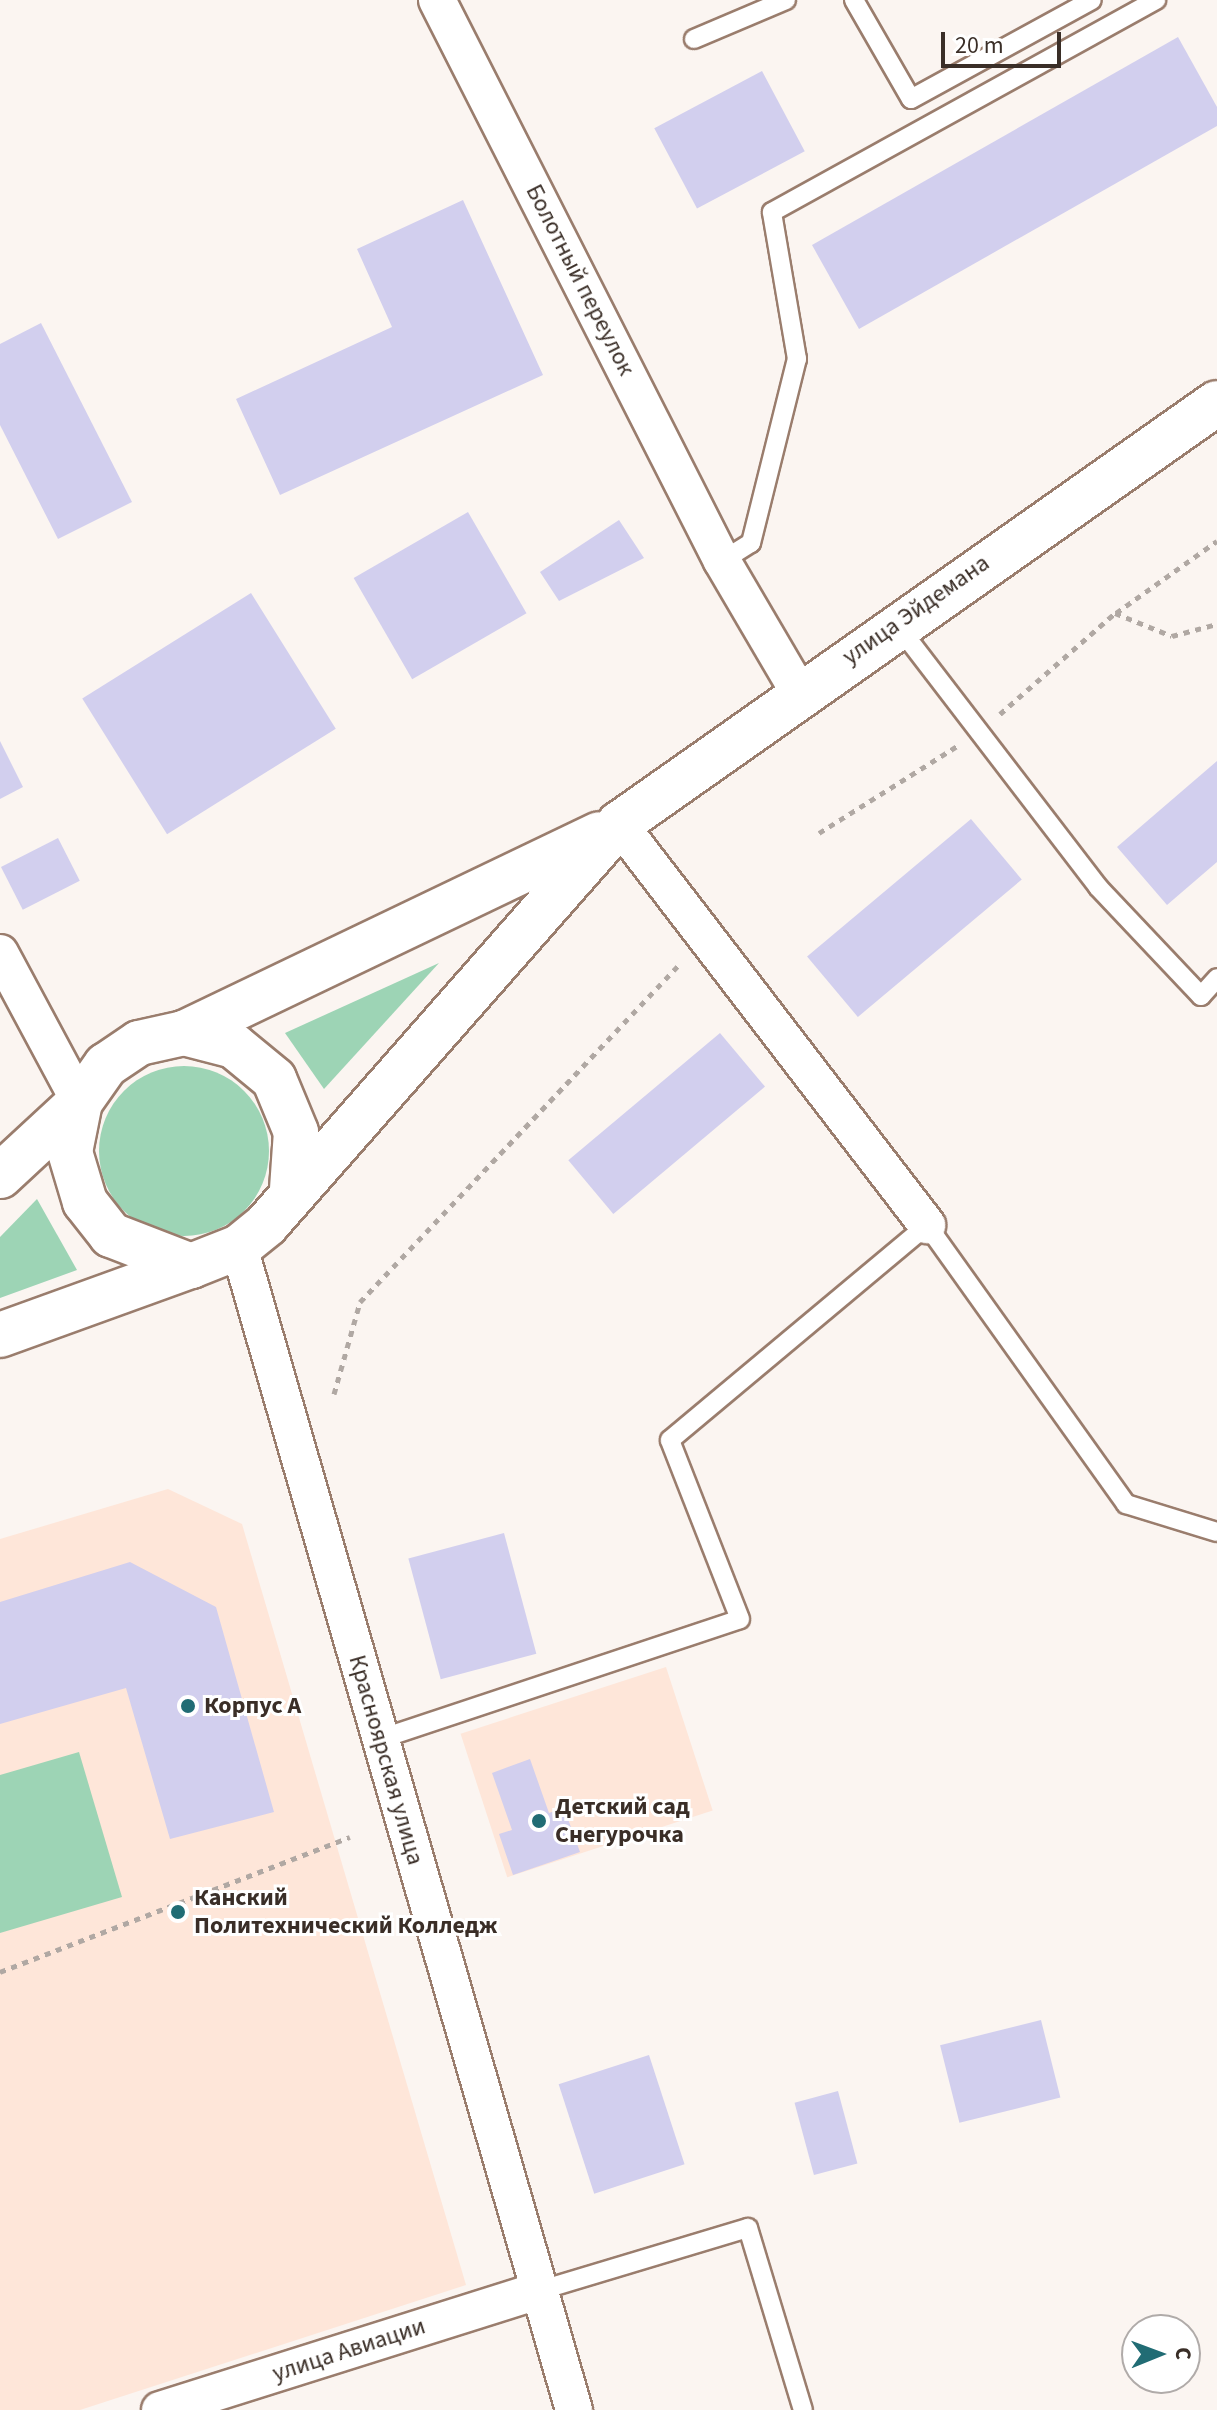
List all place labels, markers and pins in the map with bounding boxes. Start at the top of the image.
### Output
place label: Корпус А [204,1692,301,1720]
marker: Корпус А [179,1697,197,1715]
place label: Детский сад Снегурочка [555,1793,690,1849]
marker: Детский сад Снегурочка [530,1812,548,1830]
place label: Канский Политехнический Колледж [194,1884,497,1940]
marker: Канский Политехнический Колледж [169,1903,187,1921]

